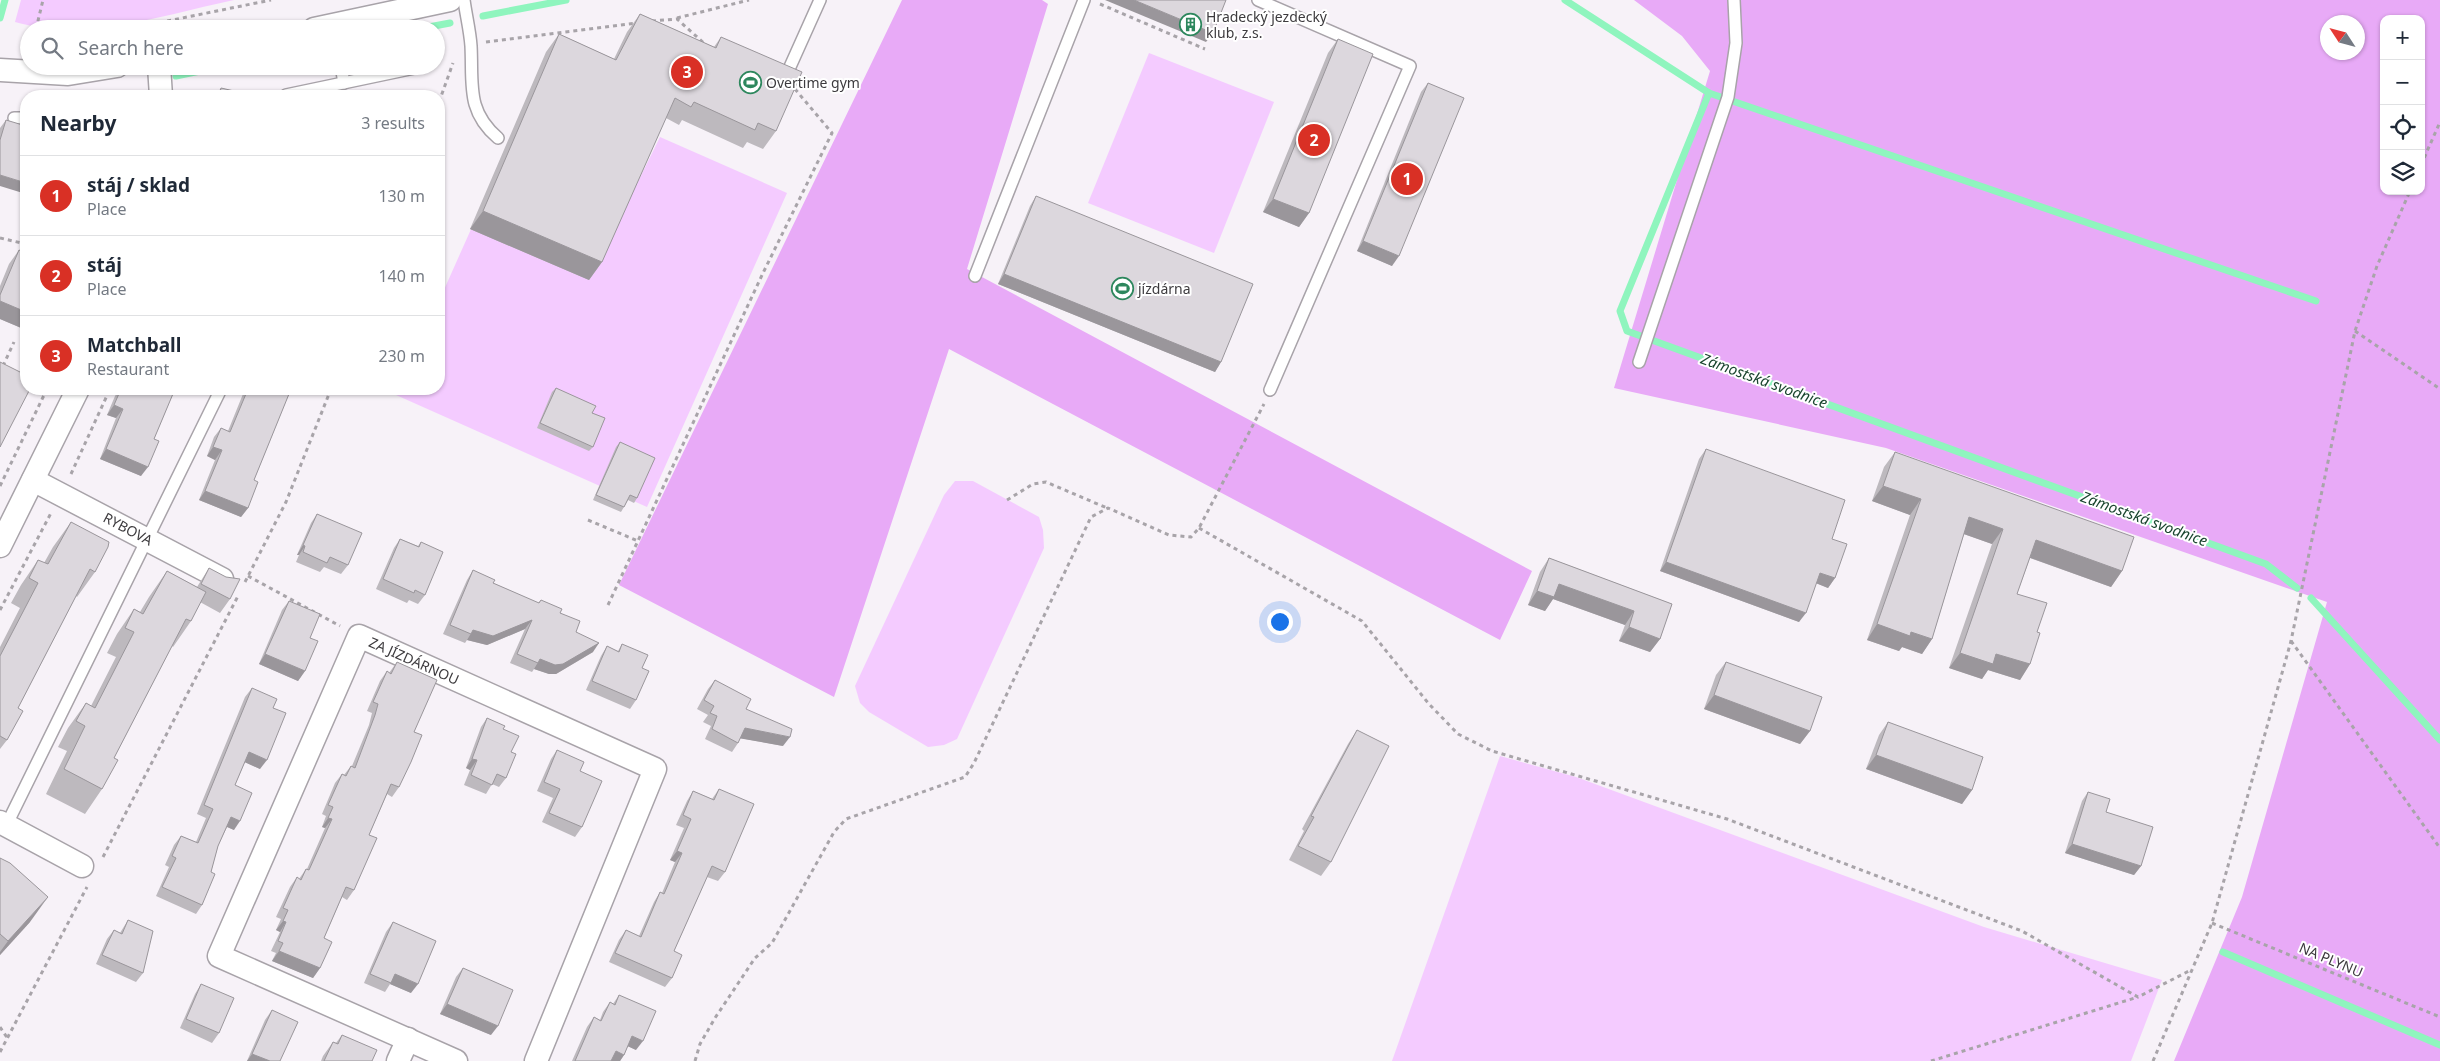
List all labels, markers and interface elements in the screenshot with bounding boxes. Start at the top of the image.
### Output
place label: Hradecký jezdecký klub, z.s. [1206,7,1328,42]
building icon: Hradecký jezdecký klub, z.s. [1178,13,1202,37]
north arrow [2320,15,2365,60]
map controls [2380,15,2425,195]
button: + [2380,15,2425,60]
search box [20,20,445,75]
icon: search [38,34,66,62]
text: Search here [78,35,184,61]
pin: 3 [671,53,703,91]
button: − [2380,60,2425,105]
sports icon: Overtime gym [738,71,762,95]
place label: Overtime gym [766,73,860,92]
button: locate [2380,105,2425,150]
text: Nearby [40,109,116,137]
text: 3 results [361,112,425,134]
pin: 2 [1298,121,1330,159]
button: layers [2380,150,2425,195]
pin: 1 [1391,160,1423,198]
text: stáj / sklad [87,172,190,198]
text: 1 [51,185,61,207]
text: 130 m [378,185,425,207]
text: Place [87,198,127,220]
text: stáj [87,252,122,278]
text: 2 [51,265,61,287]
text: 140 m [378,265,425,287]
sports icon: jízdárna [1110,277,1134,301]
text: Place [87,278,127,300]
place label: jízdárna [1137,279,1191,298]
text: Matchball [87,332,181,358]
text: 3 [51,345,61,367]
text: 230 m [378,345,425,367]
water label: Zámostská svodnice [1697,348,1831,412]
text: Restaurant [87,358,169,380]
water label: Zámostská svodnice [2077,486,2211,550]
street label: RYBOVA [100,508,156,549]
your location [1267,609,1293,635]
street label: ZA JÍZDÁRNOU [366,632,462,689]
street label: NA PLYNU [2296,938,2366,981]

